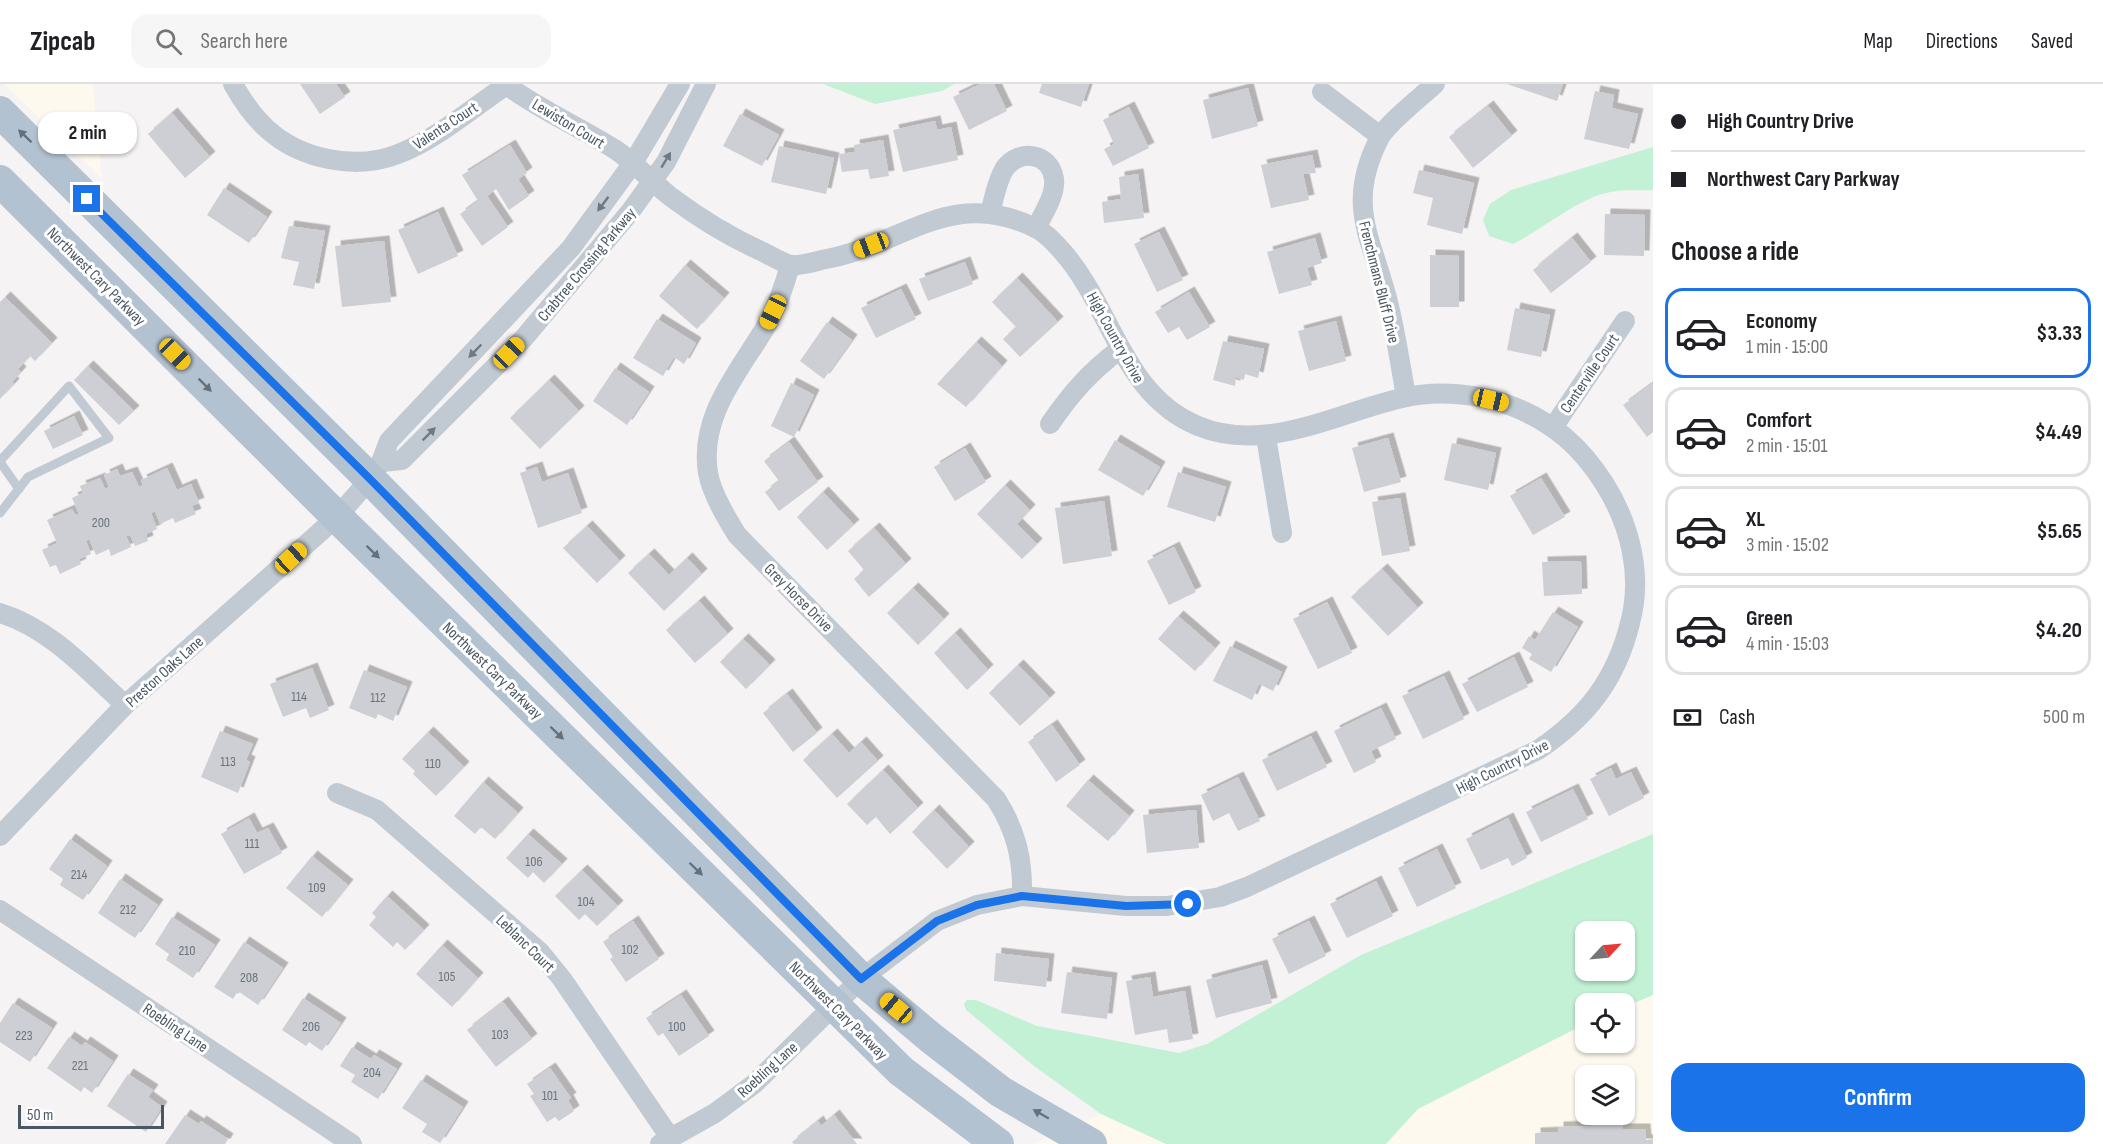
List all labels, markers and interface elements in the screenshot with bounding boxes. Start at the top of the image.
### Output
search box [131,14,551,68]
text: Zipcab [30,25,95,58]
icon: search [152,25,185,58]
text: Search here [200,28,288,55]
text: Map [1863,29,1893,54]
text: Directions [1926,29,1998,54]
text: Saved [2031,29,2073,54]
street label: Lewiston Court [529,95,608,153]
street label: Valenta Court [410,98,482,154]
text: High Country Drive [1707,108,1854,135]
callout: 2 min [38,112,136,154]
text: 2 min [68,121,107,145]
one-way arrow [18,129,32,143]
one-way arrow [661,151,671,168]
text: Northwest Cary Parkway [1707,166,1900,193]
route end [73,185,100,212]
one-way arrow [598,196,610,211]
street label: Crabtree Crossing Parkway [534,204,640,326]
street label: Frenchmans Bluff Drive [1354,219,1403,345]
street label: Northwest Cary Parkway [43,224,149,330]
car [851,230,891,260]
text: Choose a ride [1671,236,1799,268]
street label: High Country Drive [1082,289,1147,387]
car [757,292,789,332]
icon: car [1674,306,1728,360]
text: Economy [1746,308,1817,335]
text: $3.33 [2036,320,2082,347]
street label: Centerville Court [1557,330,1624,417]
car [490,334,528,372]
car [156,335,194,373]
text: 1 min · 15:00 [1746,335,1828,359]
one-way arrow [469,343,483,357]
one-way arrow [198,377,212,391]
car [1471,387,1511,413]
icon: car [1674,405,1728,459]
text: Comfort [1746,407,1812,434]
text: $4.49 [2035,419,2082,446]
one-way arrow [422,427,436,441]
text: 2 min · 15:01 [1746,434,1828,458]
icon: car [1674,504,1728,558]
text: XL [1746,506,1765,533]
house number: 200 [92,514,110,531]
text: $5.65 [2037,518,2082,545]
text: 3 min · 15:02 [1746,533,1829,557]
car [272,539,310,577]
one-way arrow [365,545,379,559]
street label: Grey Horse Drive [760,560,836,636]
icon: car [1674,603,1728,657]
text: Green [1746,605,1793,632]
text: $4.20 [2035,617,2082,644]
street label: Northwest Cary Parkway [438,619,546,724]
street label: Preston Oaks Lane [122,632,208,712]
text: 4 min · 15:03 [1746,632,1829,656]
house number: 114 [291,688,307,705]
house number: 112 [370,689,386,706]
icon: cash [1671,701,1704,734]
text: Cash [1719,704,1755,731]
text: 500 m [2043,705,2085,729]
one-way arrow [550,726,565,740]
street label: High Country Drive [1453,736,1552,799]
house number: 113 [220,753,236,770]
house number: 110 [425,755,441,772]
house number: 111 [245,835,259,852]
house number: 106 [525,853,543,870]
one-way arrow [689,862,703,876]
house number: 214 [71,866,87,883]
house number: 109 [308,879,326,896]
route start [1174,890,1201,917]
house number: 104 [578,893,595,910]
house number: 212 [120,901,137,918]
street label: Leblanc Court [492,911,558,977]
north arrow [1575,921,1635,981]
map controls [1575,921,1635,1125]
house number: 102 [622,941,639,958]
house number: 210 [179,942,195,959]
street label: Northwest Cary Parkway [785,958,891,1064]
house number: 105 [439,968,456,985]
house number: 208 [240,969,258,986]
car [876,990,916,1026]
button: locate [1575,993,1635,1053]
street label: Roebling Lane [139,1000,211,1057]
house number: 206 [302,1018,320,1035]
house number: 100 [668,1018,686,1035]
house number: 103 [491,1026,509,1043]
house number: 223 [15,1027,33,1044]
street label: Roebling Lane [734,1038,802,1102]
house number: 221 [72,1057,88,1074]
button: Confirm [1671,1063,2085,1132]
house number: 204 [363,1064,381,1081]
button: layers [1575,1065,1635,1125]
house number: 101 [542,1087,558,1104]
scale bar [18,1102,164,1130]
text: 50 m [27,1106,53,1125]
one-way arrow [1032,1110,1049,1120]

